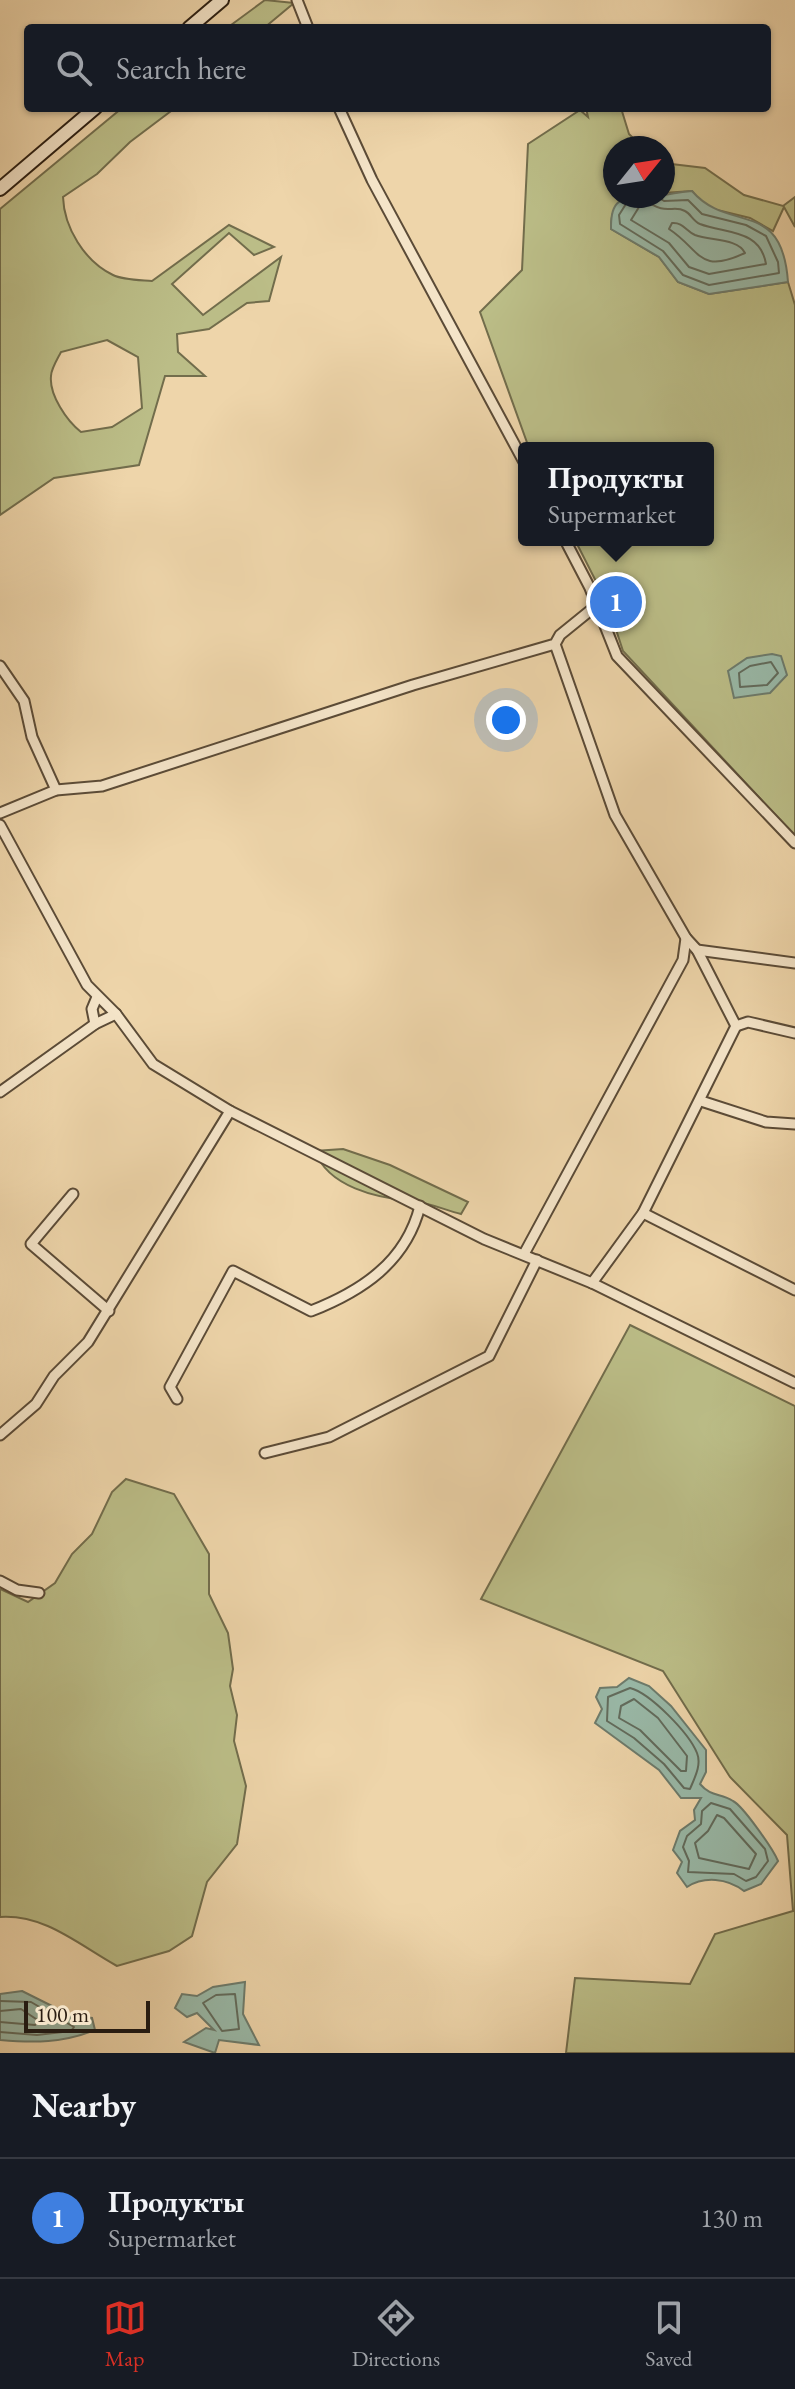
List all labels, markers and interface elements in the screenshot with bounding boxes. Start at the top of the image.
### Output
search box [24,24,771,112]
icon: search [52,46,96,90]
text: Search here [116,49,246,88]
north arrow [603,136,675,208]
popup [518,442,714,546]
text: Продукты [548,458,684,497]
text: Supermarket [548,497,676,531]
pin: 1 [590,572,642,632]
your location [486,700,526,740]
scale bar [24,1997,150,2033]
text: 100 m [36,2000,89,2029]
text: Nearby [32,2083,136,2127]
text: Продукты [108,2182,244,2221]
text: 1 [51,2201,65,2235]
text: 130 m [700,2201,763,2235]
text: Supermarket [108,2221,236,2255]
tab: Map [103,2296,147,2373]
tab: Directions [352,2296,440,2373]
tab: Saved [645,2296,692,2373]

